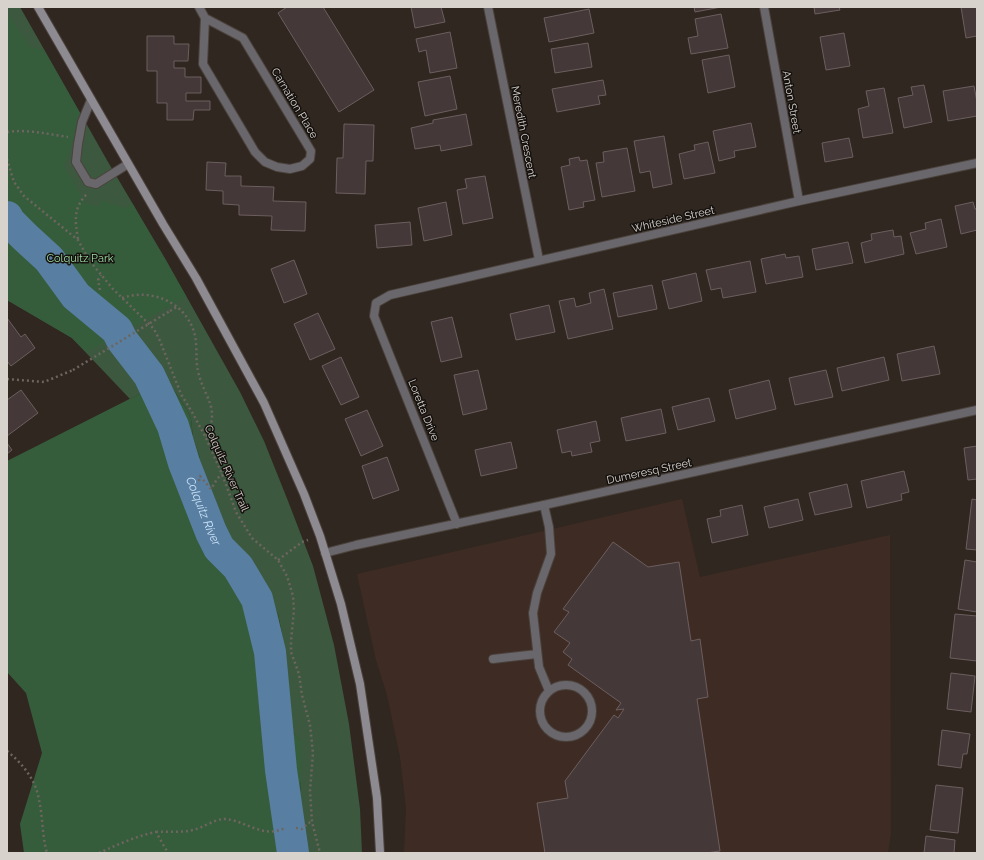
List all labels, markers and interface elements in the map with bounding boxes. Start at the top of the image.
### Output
street label: Carnation Place [268,66,321,141]
street label: Anton Street [780,70,803,135]
street label: Meredith Crescent [508,85,539,180]
street label: Whiteside Street [630,204,716,235]
park label: Colquitz Park [46,252,114,265]
street label: Loretta Drive [405,377,442,443]
street label: Colquitz River Trail [202,422,252,514]
street label: Dumeresq Street [605,456,693,487]
water label: Colquitz River [183,475,225,547]

